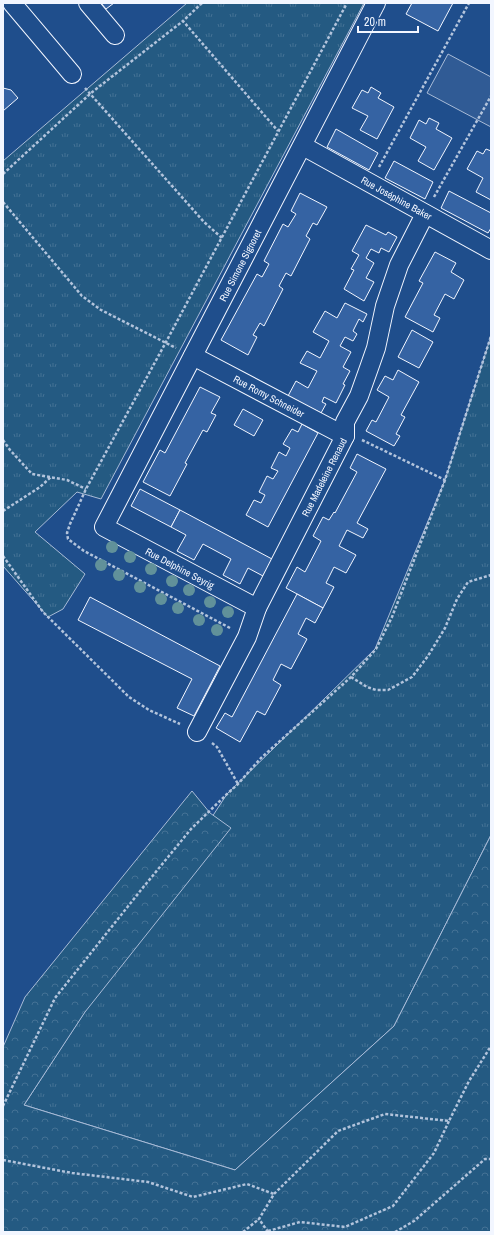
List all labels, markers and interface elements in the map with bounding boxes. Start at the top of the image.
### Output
scale bar [358,8,418,34]
text: 20 m [364,14,386,30]
street label: Rue Joséphine Baker [359,173,434,223]
street label: Rue Simone Signoret [216,227,265,304]
street label: Rue Romy Schneider [231,372,307,421]
street label: Rue Madeleine Renaud [299,436,350,519]
street label: Rue Delphine Seyrig [143,545,217,592]

